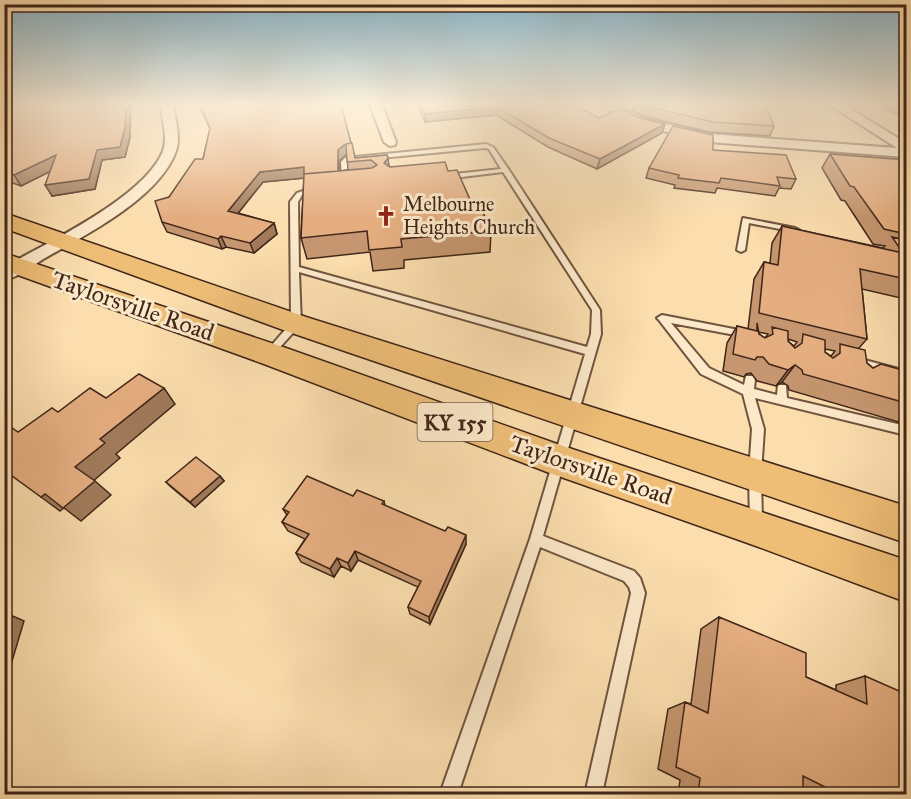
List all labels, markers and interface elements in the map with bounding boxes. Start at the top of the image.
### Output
place label: Melbourne Heights Church [403,192,535,240]
church icon: Melbourne Heights Church [374,204,398,228]
street label: Taylorsville Road [48,264,218,348]
road number: KY 155 [418,403,492,441]
street label: Taylorsville Road [506,428,676,512]

